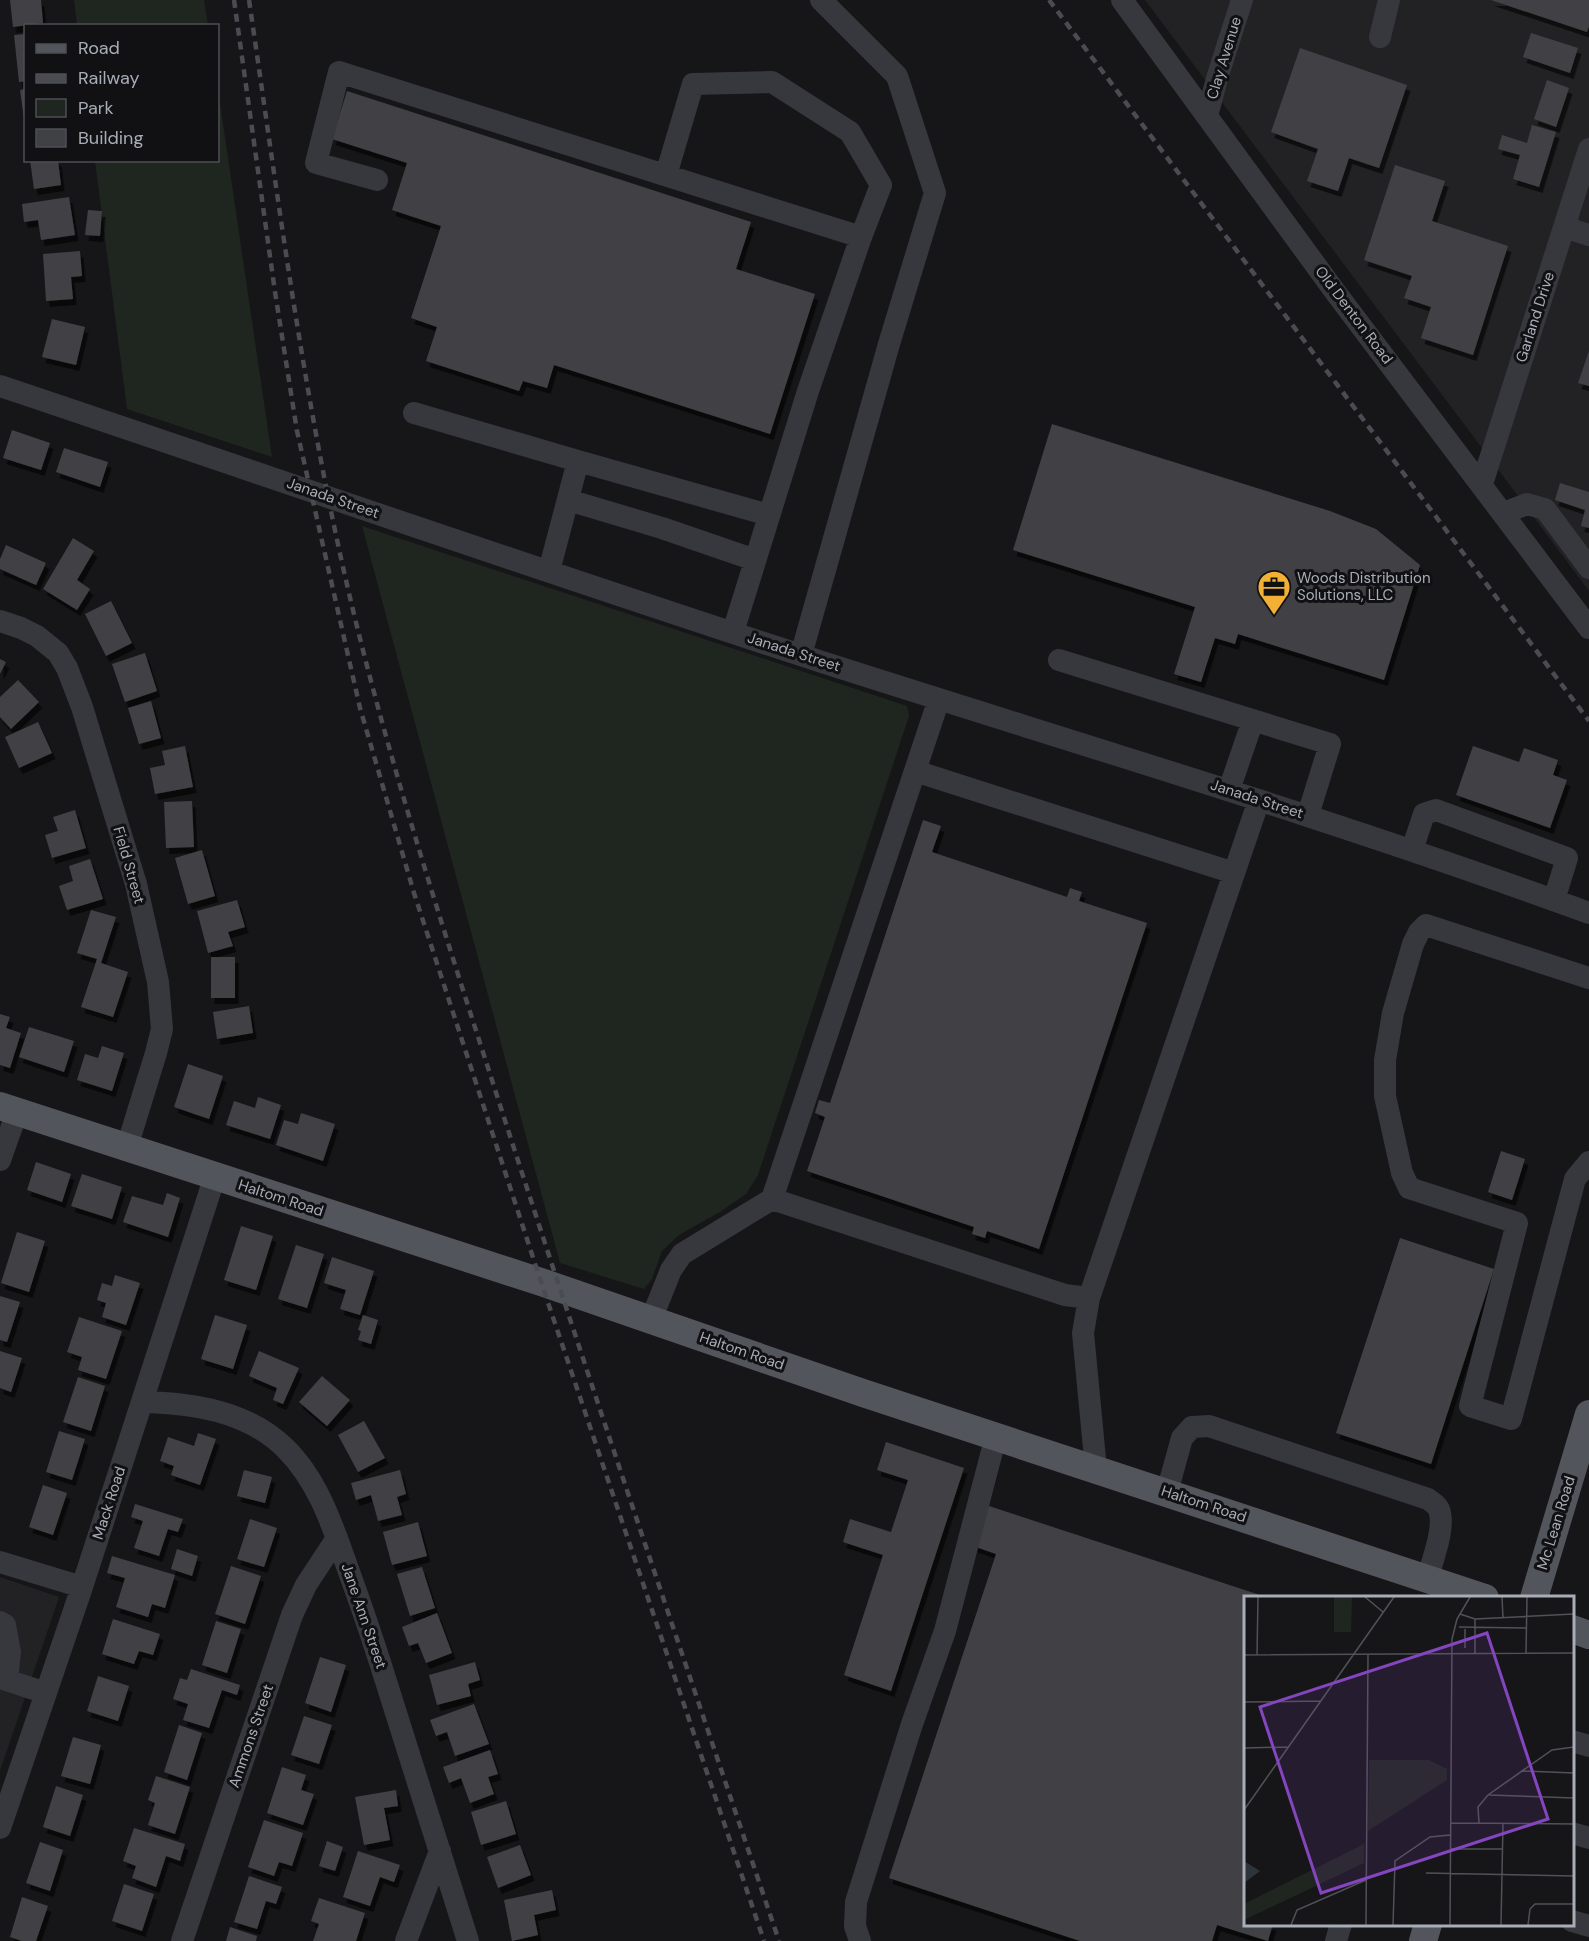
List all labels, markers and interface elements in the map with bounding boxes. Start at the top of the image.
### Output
street label: Clay Avenue [1202,14,1246,102]
legend [24,24,219,162]
text: Road [78,36,120,60]
text: Railway [78,66,140,90]
text: Park [78,96,114,120]
text: Building [78,126,143,150]
street label: Old Denton Road [1311,262,1397,368]
street label: Garland Drive [1511,269,1559,365]
street label: Janada Street [284,473,382,523]
place label: Woods Distribution Solutions, LLC [1297,568,1431,605]
office icon: Woods Distribution Solutions, LLC [1256,569,1292,616]
street label: Janada Street [745,628,843,676]
street label: Janada Street [1208,775,1306,823]
street label: Field Street [108,824,150,906]
street label: Haltom Road [236,1175,326,1221]
street label: Haltom Road [697,1327,787,1375]
street label: Mack Road [88,1464,130,1542]
street label: Mc Lean Road [1532,1474,1580,1572]
street label: Haltom Road [1159,1481,1249,1527]
street label: Jane Ann Street [337,1561,391,1672]
inset map [1244,1596,1574,1926]
street label: Ammons Street [224,1681,278,1790]

